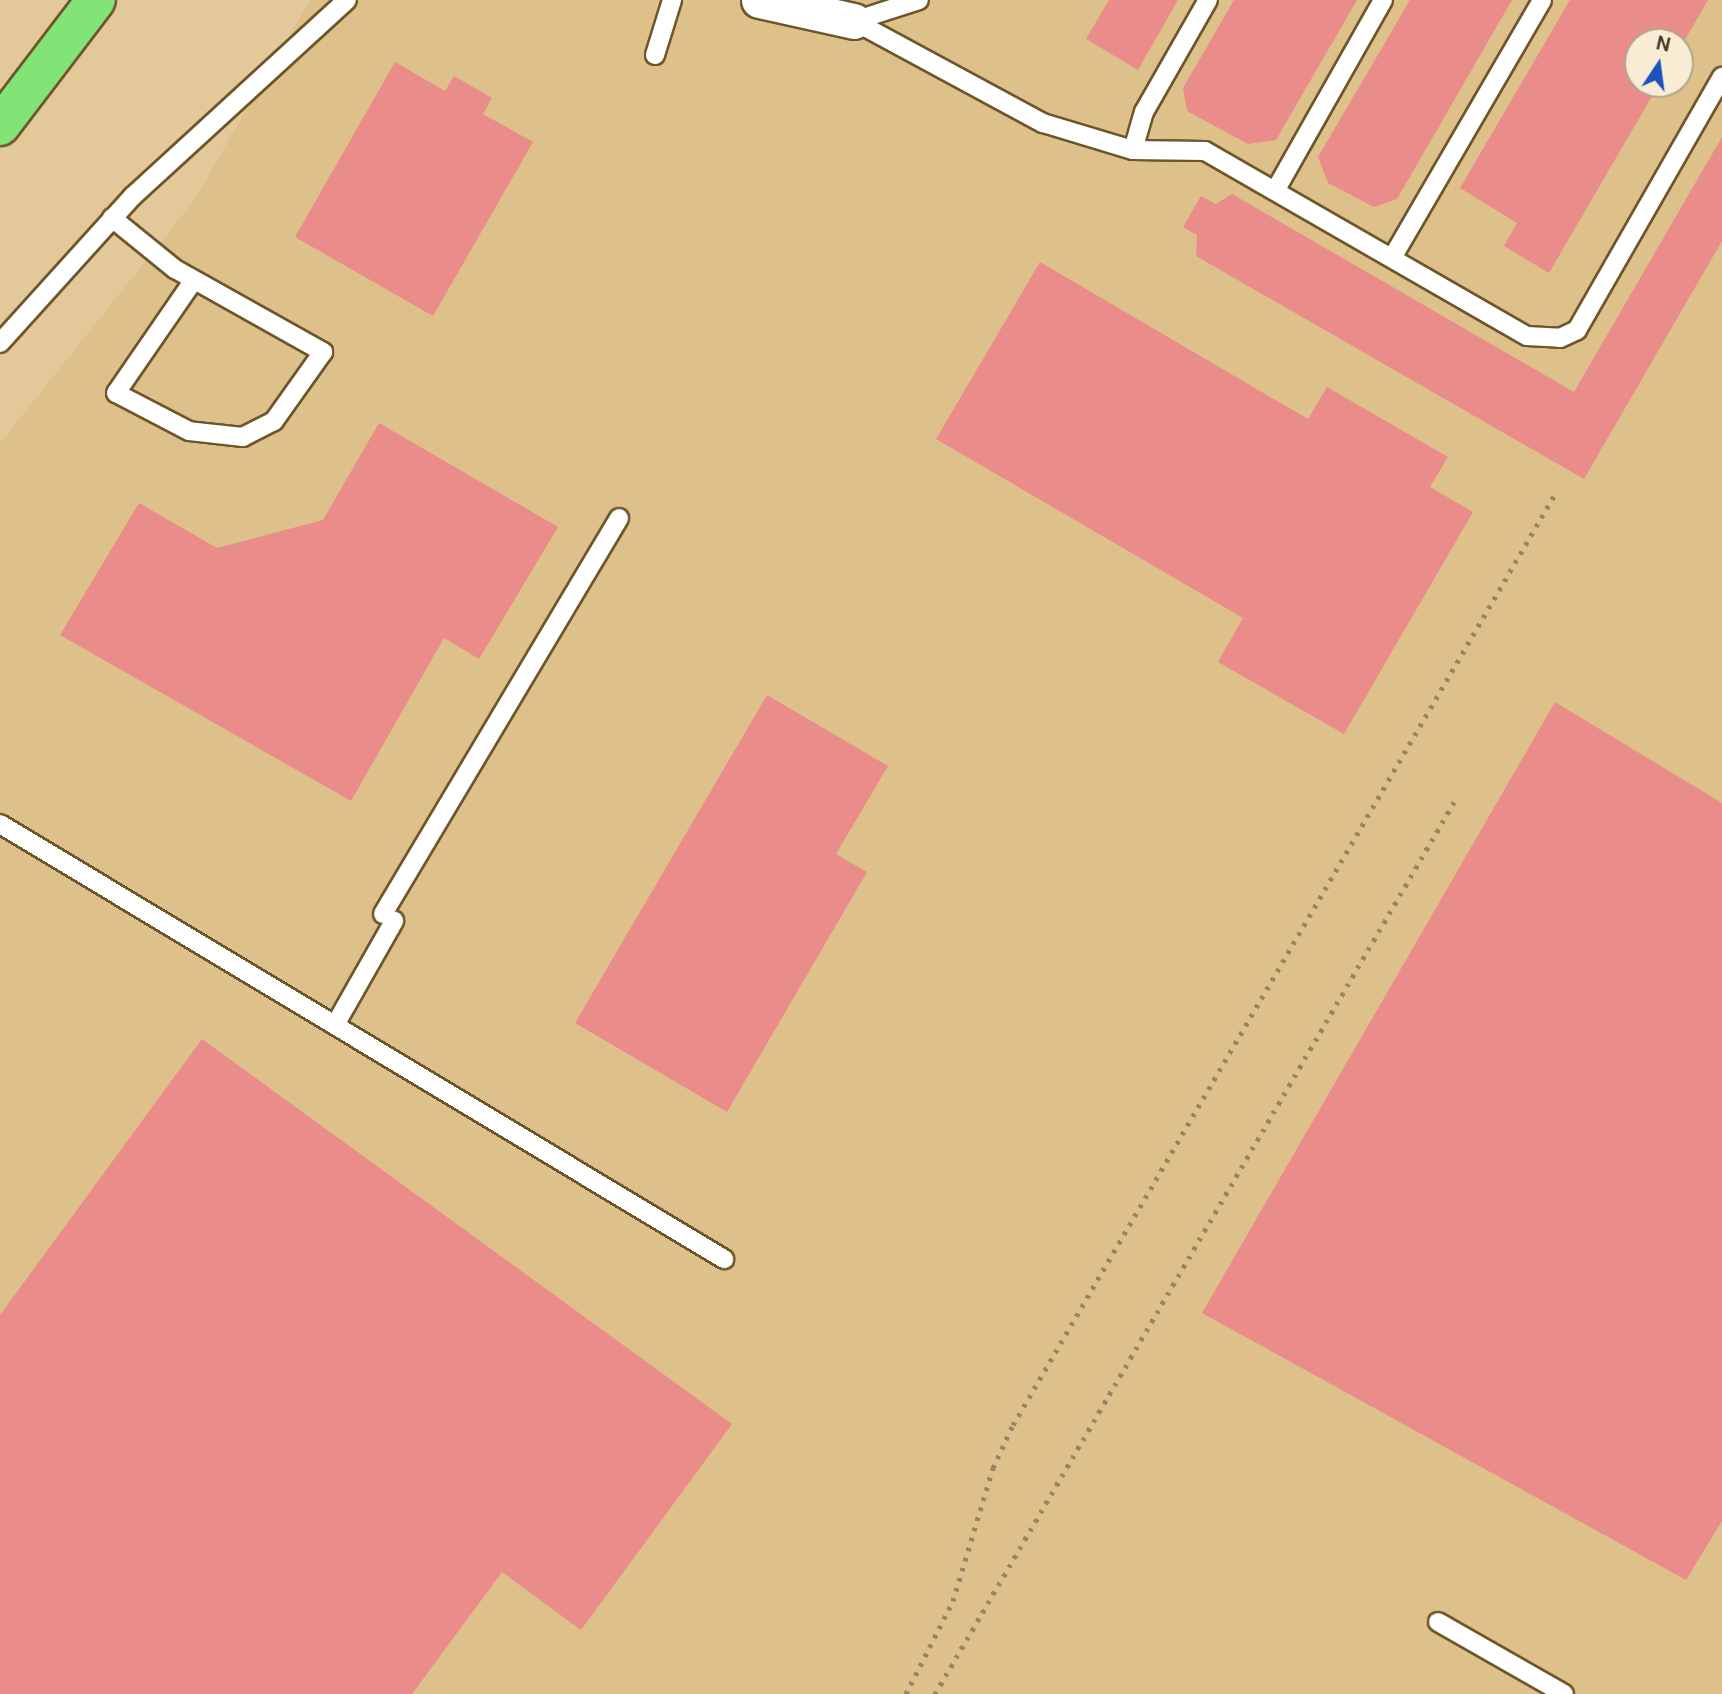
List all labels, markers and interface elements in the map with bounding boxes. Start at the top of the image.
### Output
north arrow [1624,28,1694,98]
text: N [1654,30,1673,58]

